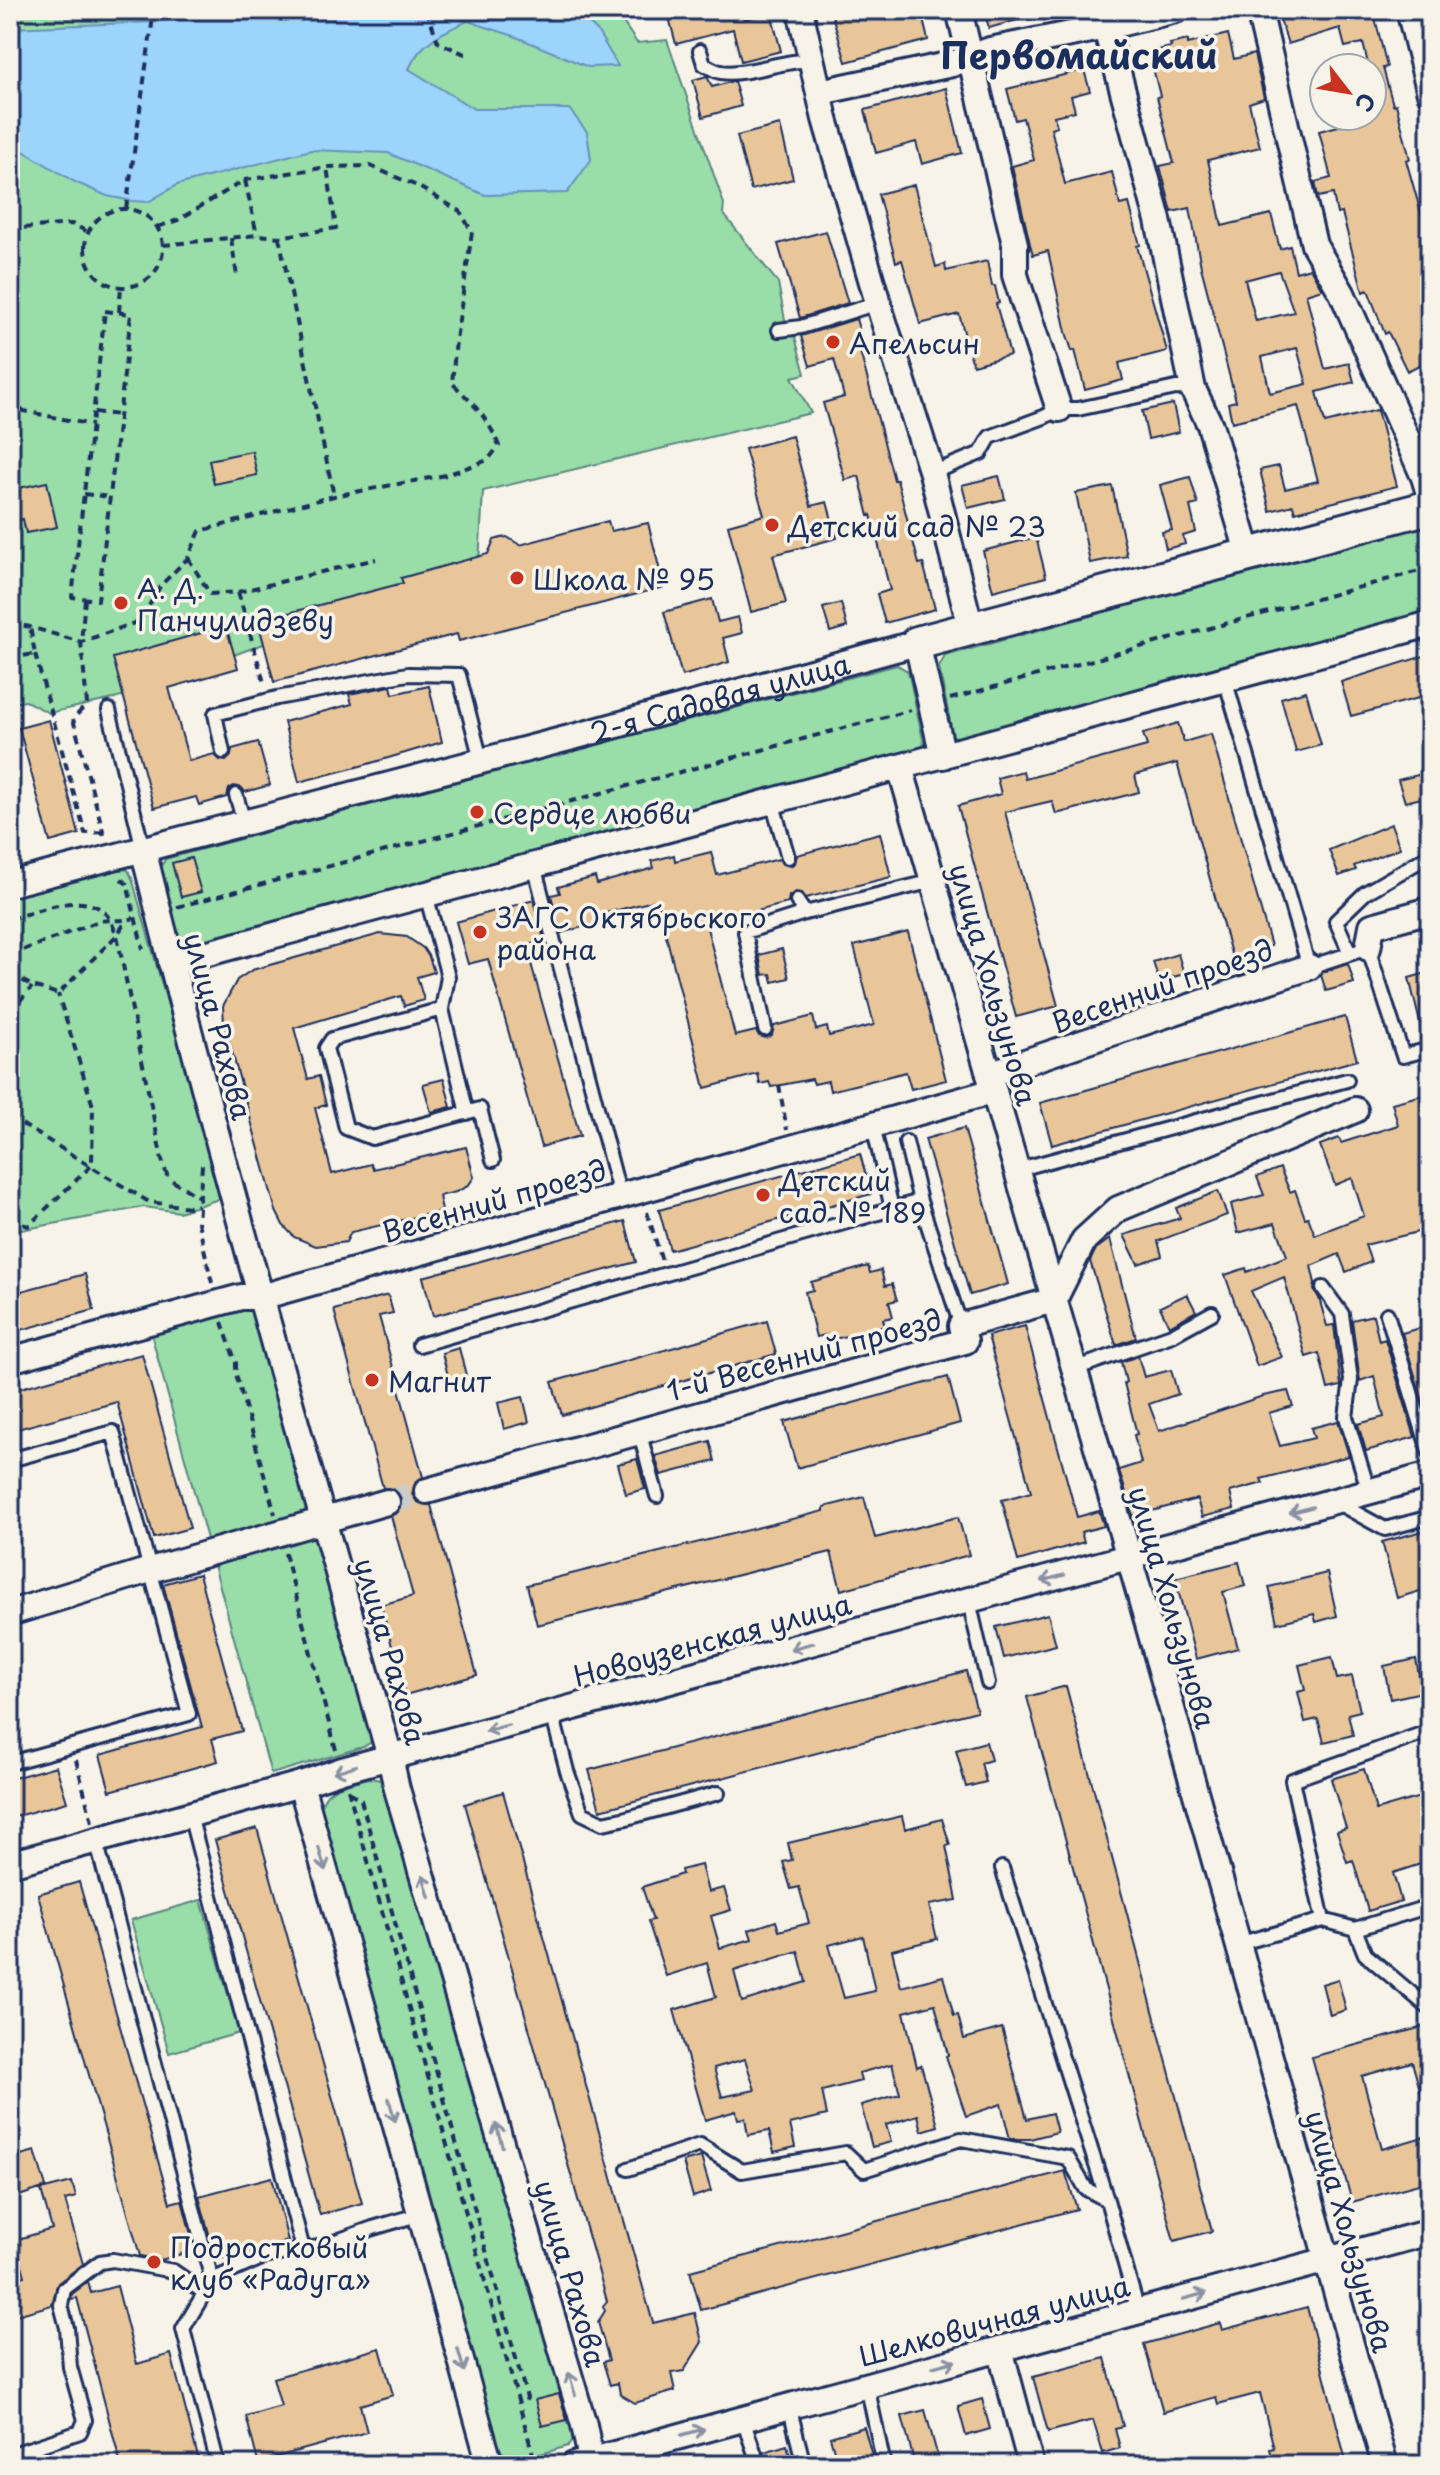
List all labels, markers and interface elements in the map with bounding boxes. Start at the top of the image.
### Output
district label: Первомайский [940,27,1218,81]
north arrow [1308,52,1388,132]
text: С [1348,87,1385,119]
place label: Апельсин [849,321,980,364]
marker: Апельсин [824,333,842,351]
place label: Детский сад № 23 [787,504,1046,547]
marker: Детский сад № 23 [763,516,781,534]
place label: Школа № 95 [533,557,715,600]
place label: А. Д. Панчулидзеву [137,566,334,641]
marker: Школа № 95 [508,569,526,587]
marker: А. Д. Панчулидзеву [112,594,130,612]
street label: 2-я Садовая улица [585,641,855,753]
place label: Сердце любви [493,791,691,834]
marker: Сердце любви [468,803,486,821]
street label: улица Хользунова [939,858,1049,1111]
place label: ЗАГС Октябрьского района [495,895,767,970]
marker: ЗАГС Октябрьского района [471,923,489,941]
street label: Весенний проезд [1045,927,1279,1043]
street label: улица Рахова [173,928,265,1125]
street label: Весенний проезд [376,1147,612,1253]
place label: Детский сад № 189 [778,1158,926,1233]
marker: Детский сад № 189 [754,1186,772,1204]
street label: 1-й Весенний проезд [662,1297,946,1411]
place label: Магнит [388,1359,492,1402]
marker: Магнит [363,1371,381,1389]
street label: улица Хользунова [1118,1481,1228,1734]
one-way arrow [1288,1504,1314,1519]
street label: улица Рахова [344,1553,438,1750]
one-way arrow [1040,1571,1066,1586]
street label: Новоузенская улица [568,1581,856,1697]
one-way arrow [789,1639,815,1654]
one-way arrow [484,1721,510,1736]
one-way arrow [333,1762,359,1777]
one-way arrow [315,1846,330,1872]
one-way arrow [418,1873,433,1899]
one-way arrow [385,2096,400,2122]
street label: улица Хользунова [1295,2105,1405,2358]
one-way arrow [491,2123,505,2148]
street label: улица Рахова [524,2175,618,2372]
place label: Подростковый клуб «Радуга» [170,2225,371,2300]
marker: Подростковый клуб «Радуга» [145,2253,163,2271]
street label: Шелковичная улица [854,2263,1135,2377]
one-way arrow [1181,2288,1207,2303]
one-way arrow [455,2347,470,2373]
one-way arrow [931,2356,957,2371]
one-way arrow [564,2372,579,2398]
one-way arrow [680,2424,706,2439]

